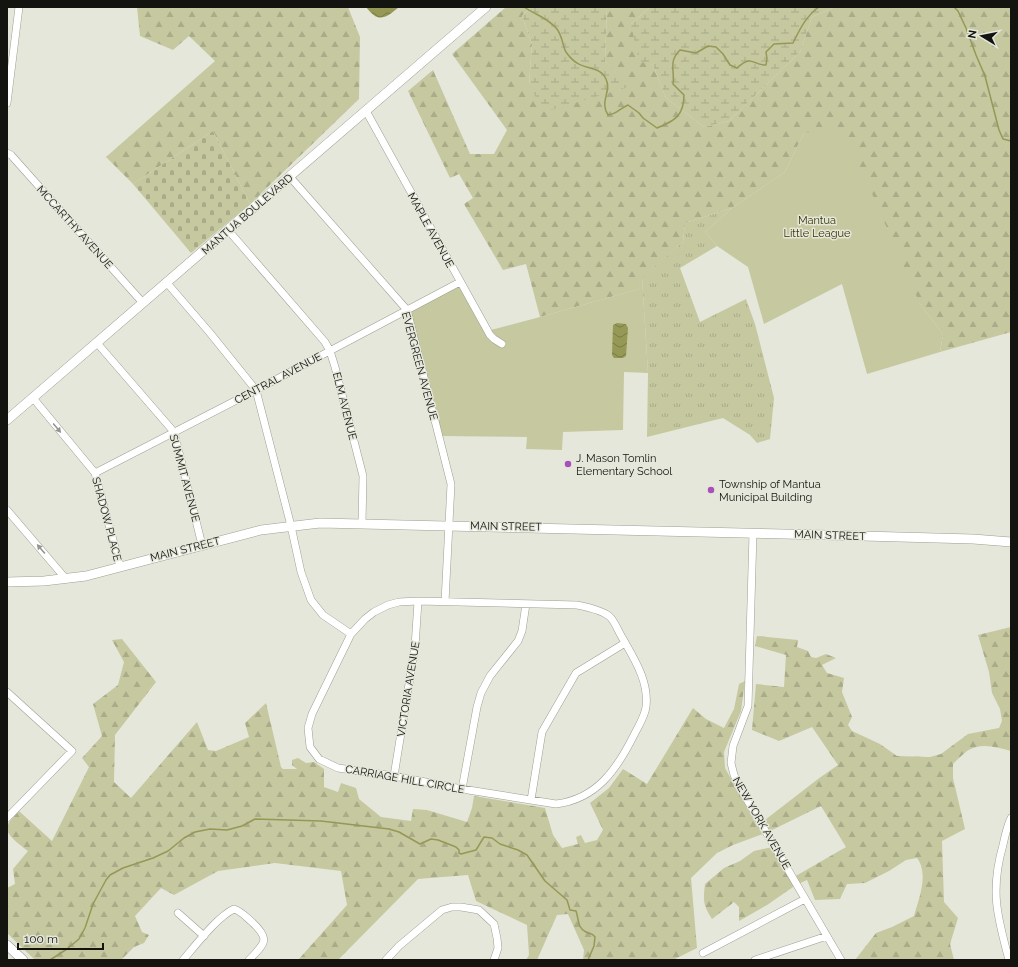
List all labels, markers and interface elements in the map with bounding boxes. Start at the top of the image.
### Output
north arrow [962,16,1002,56]
text: N [966,29,980,40]
street label: MANTUA BOULEVARD [199,171,296,257]
street label: MCCARTHY AVENUE [34,183,116,272]
street label: MAPLE AVENUE [405,190,457,270]
park label: Mantua Little League [784,214,851,240]
street label: EVERGREEN AVENUE [399,310,440,422]
street label: CENTRAL AVENUE [232,350,324,407]
street label: ELM AVENUE [330,371,359,442]
one-way arrow [53,422,62,433]
street label: SUMMIT AVENUE [167,433,203,524]
place label: J. Mason Tomlin Elementary School [576,452,672,478]
marker: J. Mason Tomlin Elementary School [563,459,573,469]
street label: SHADOW PLACE [89,476,124,563]
place label: Township of Mantua Municipal Building [719,478,821,504]
marker: Township of Mantua Municipal Building [706,485,716,495]
street label: MAIN STREET [470,519,542,534]
street label: MAIN STREET [794,528,866,543]
street label: MAIN STREET [149,534,222,564]
one-way arrow [36,544,45,554]
street label: VICTORIA AVENUE [395,640,422,738]
street label: CARRIAGE HILL CIRCLE [344,763,466,796]
street label: NEW YORK AVENUE [730,775,794,872]
scale bar [18,925,103,951]
text: 100 m [24,932,58,946]

